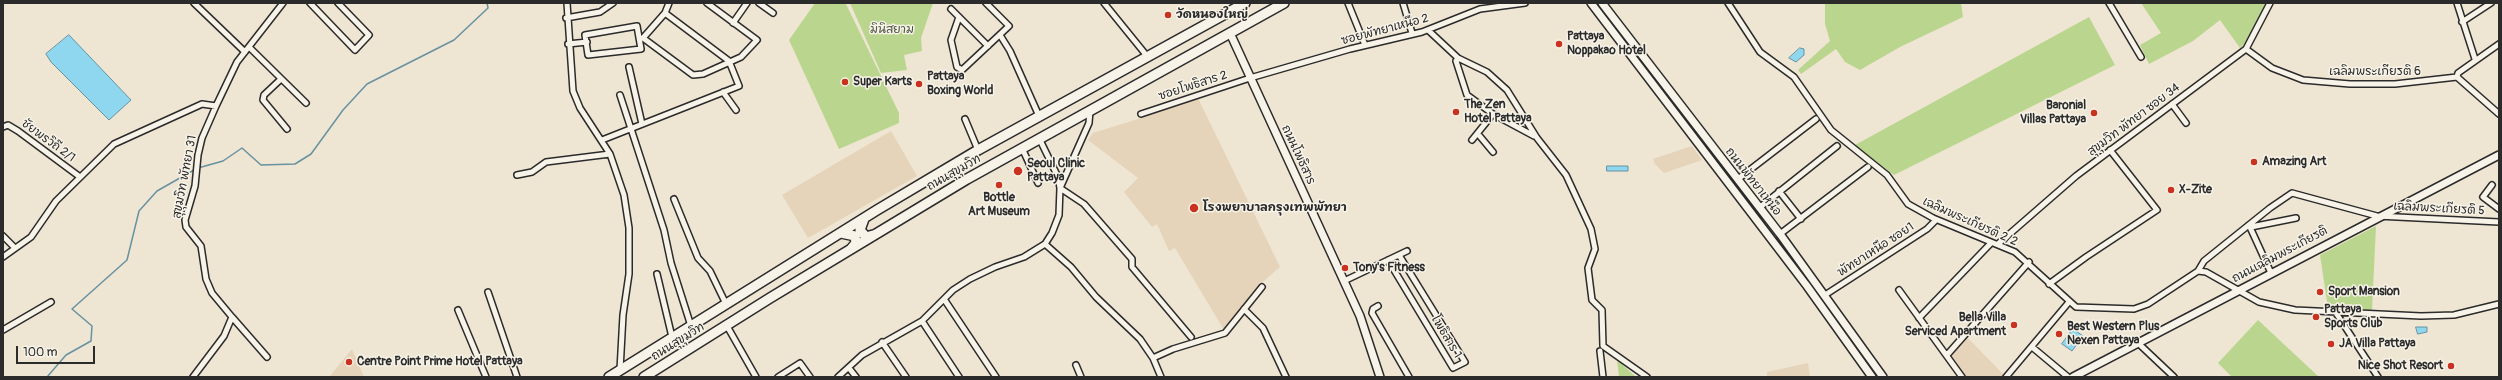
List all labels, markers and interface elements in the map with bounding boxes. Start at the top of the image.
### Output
place label: วัดหนองใหญ่ [1176,8,1248,22]
marker: วัดหนองใหญ่ [1163,10,1173,20]
street label: ซอยพัทยาเหนือ 2 [1340,11,1430,49]
park label: มินิสยาม [870,23,914,37]
place label: Pattaya Noppakao Hotel [1567,30,1646,58]
marker: Pattaya Noppakao Hotel [1554,39,1564,49]
street label: เฉลิมพระเกียรติ 6 [2329,65,2421,79]
street label: ซอยโพธิสาร 2 [1157,68,1229,104]
place label: Pattaya Boxing World [927,70,993,98]
place label: Super Karts [853,75,912,89]
marker: Super Karts [840,77,850,87]
marker: Pattaya Boxing World [914,79,924,89]
street label: สุขุมวิท พัทยา ซอย 34 [2085,81,2183,159]
place label: The Zen Hotel Pattaya [1464,98,1532,126]
place label: Baronial Villas Pattaya [2020,99,2086,127]
marker: The Zen Hotel Pattaya [1451,107,1461,117]
marker: Baronial Villas Pattaya [2089,108,2099,118]
street label: ชัยพรวิถี 2/1 [18,117,78,165]
street label: ถนนโพธิสาร [1278,123,1318,187]
street label: สุขุมวิท พัทยา 31 [170,134,200,220]
street label: ถนนพัทยาเหนือ [1722,145,1784,219]
street label: ถนนสุขุมวิท [924,152,984,194]
place label: Amazing Art [2262,155,2326,169]
place label: Seoul Clinic Pattaya [1027,157,1085,185]
marker: Amazing Art [2249,157,2259,167]
marker: Seoul Clinic Pattaya [1012,165,1024,177]
marker: Bottle Art Museum [994,180,1004,190]
place label: X-Zite [2179,183,2212,197]
marker: X-Zite [2166,185,2176,195]
place label: Bottle Art Museum [968,191,1030,219]
street label: เฉลิมพระเกียรติ 2/2 [1920,195,2020,249]
street label: เฉลิมพระเกียรติ 5 [2393,199,2485,219]
place label: โรงพยาบาลกรุงเทพพัทยา [1203,201,1347,215]
marker: โรงพยาบาลกรุงเทพพัทยา [1188,202,1200,214]
street label: พัทยาเหนือ ซอย1 [1835,220,1917,280]
street label: ถนนเฉลิมพระเกียรติ [2230,224,2330,286]
place label: Tony's Fitness [1353,261,1425,275]
marker: Tony's Fitness [1340,263,1350,273]
place label: Sport Mansion [2328,285,2400,299]
marker: Sport Mansion [2315,287,2325,297]
place label: Pattaya Sports Club [2324,303,2382,331]
place label: Bella Villa Serviced Apartment [1905,311,2006,339]
marker: Pattaya Sports Club [2311,312,2321,322]
street label: โพธิสาร 1 [1428,313,1464,361]
street label: ถนนสุขุมวิท [649,320,707,364]
marker: Bella Villa Serviced Apartment [2009,320,2019,330]
place label: Best Western Plus Nexen Pattaya [2067,320,2159,348]
marker: Best Western Plus Nexen Pattaya [2054,329,2064,339]
place label: JA Villa Pattaya [2339,337,2416,351]
scale bar [18,338,97,364]
marker: JA Villa Pattaya [2326,339,2336,349]
text: 100 m [23,345,57,360]
place label: Centre Point Prime Hotel Pattaya [357,355,523,369]
marker: Centre Point Prime Hotel Pattaya [344,357,354,367]
place label: Nice Shot Resort [2358,359,2443,373]
marker: Nice Shot Resort [2446,361,2456,371]

